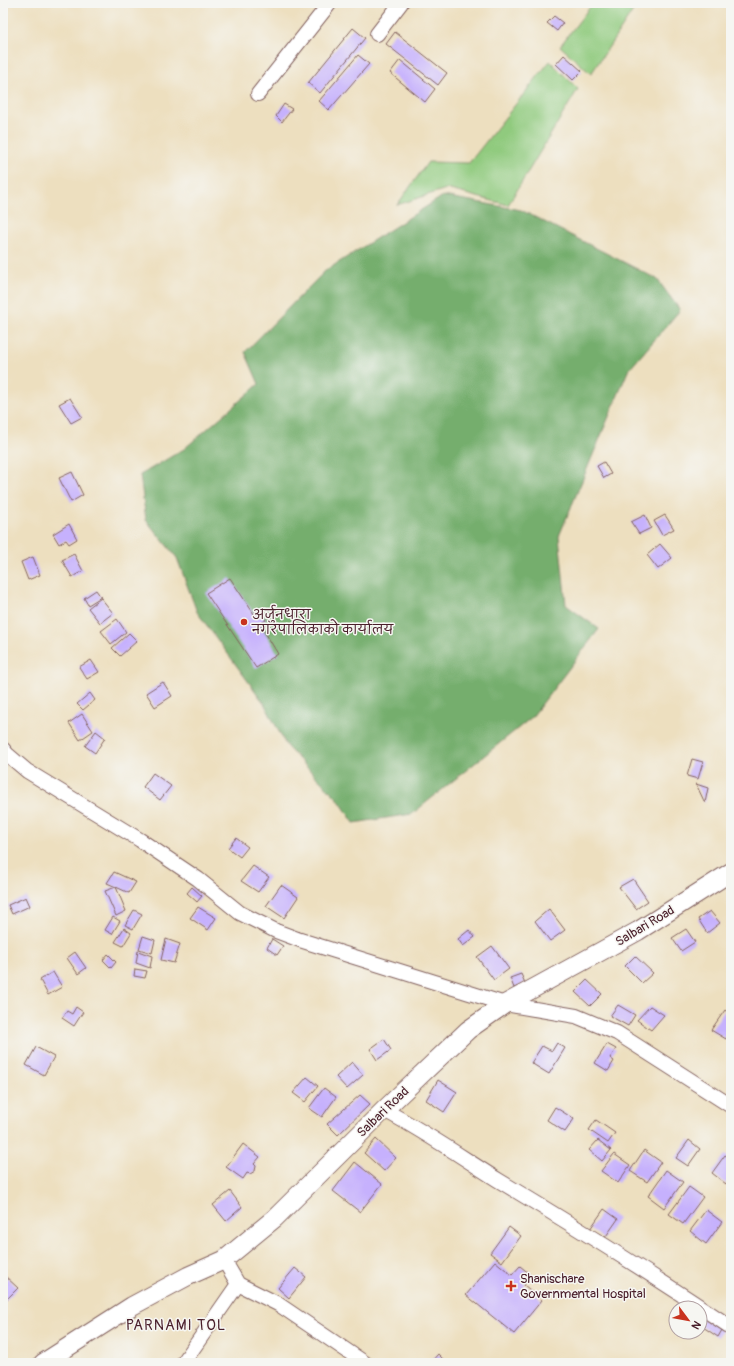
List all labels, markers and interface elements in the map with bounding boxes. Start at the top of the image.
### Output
place label: अर्जुनधारा नगरपालिकाको कार्यालय [251,604,395,638]
marker: अर्जुनधारा नगरपालिकाको कार्यालय [239,617,249,627]
street label: Salbari Road [613,902,677,950]
street label: Salbari Road [354,1083,412,1141]
place label: Shanischare Governmental Hospital [520,1271,646,1302]
marker: Shanischare Governmental Hospital [505,1280,517,1292]
north arrow [668,1300,708,1340]
district label: PARNAMI TOL [126,1316,226,1335]
text: N [688,1318,704,1332]

